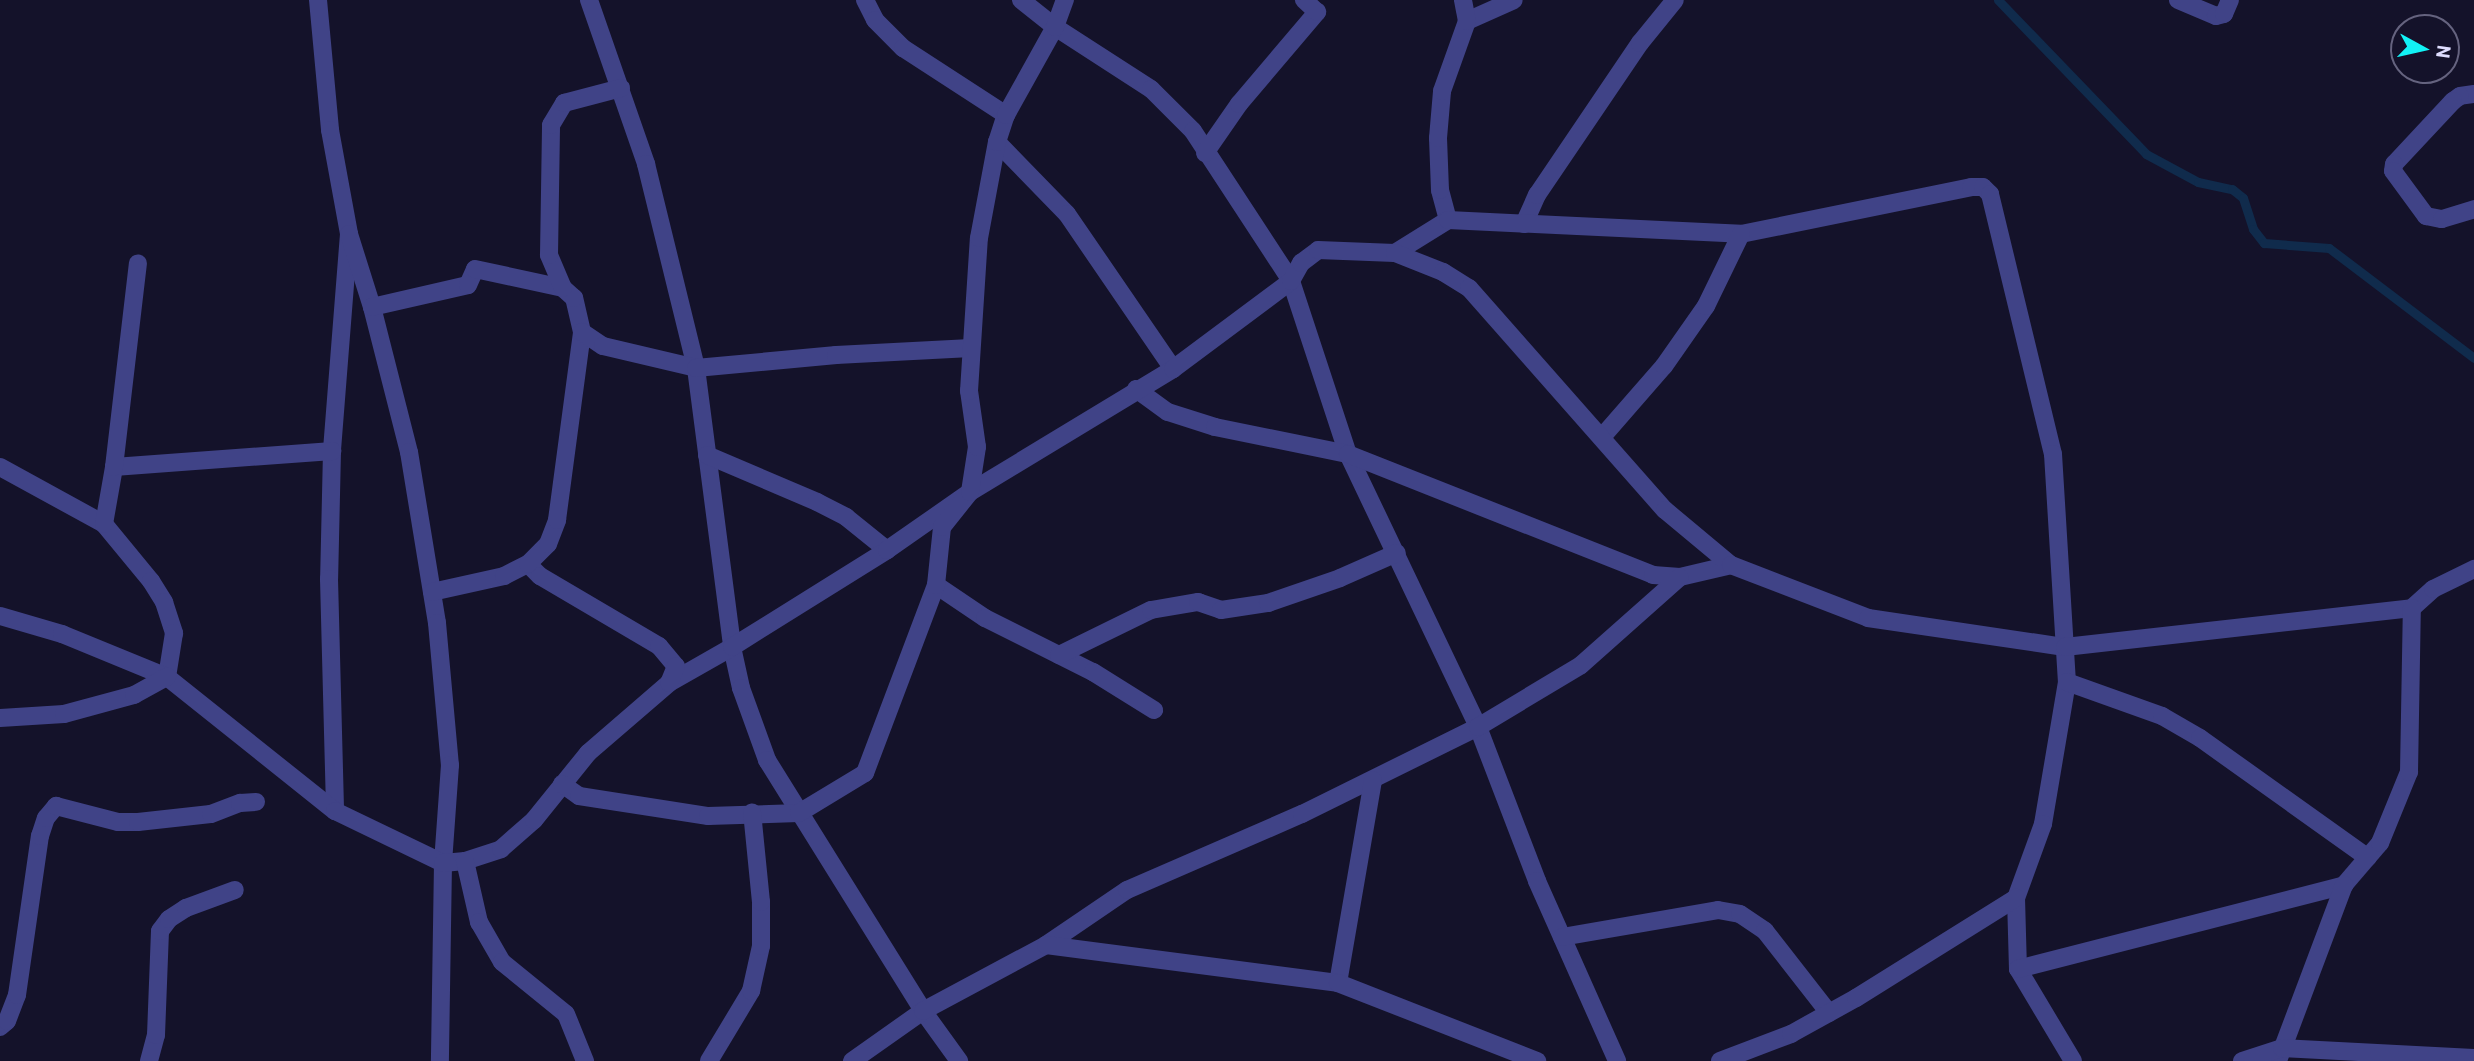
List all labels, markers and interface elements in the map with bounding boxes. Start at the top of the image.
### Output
north arrow [2390,14,2460,84]
text: N [2432,44,2457,60]

